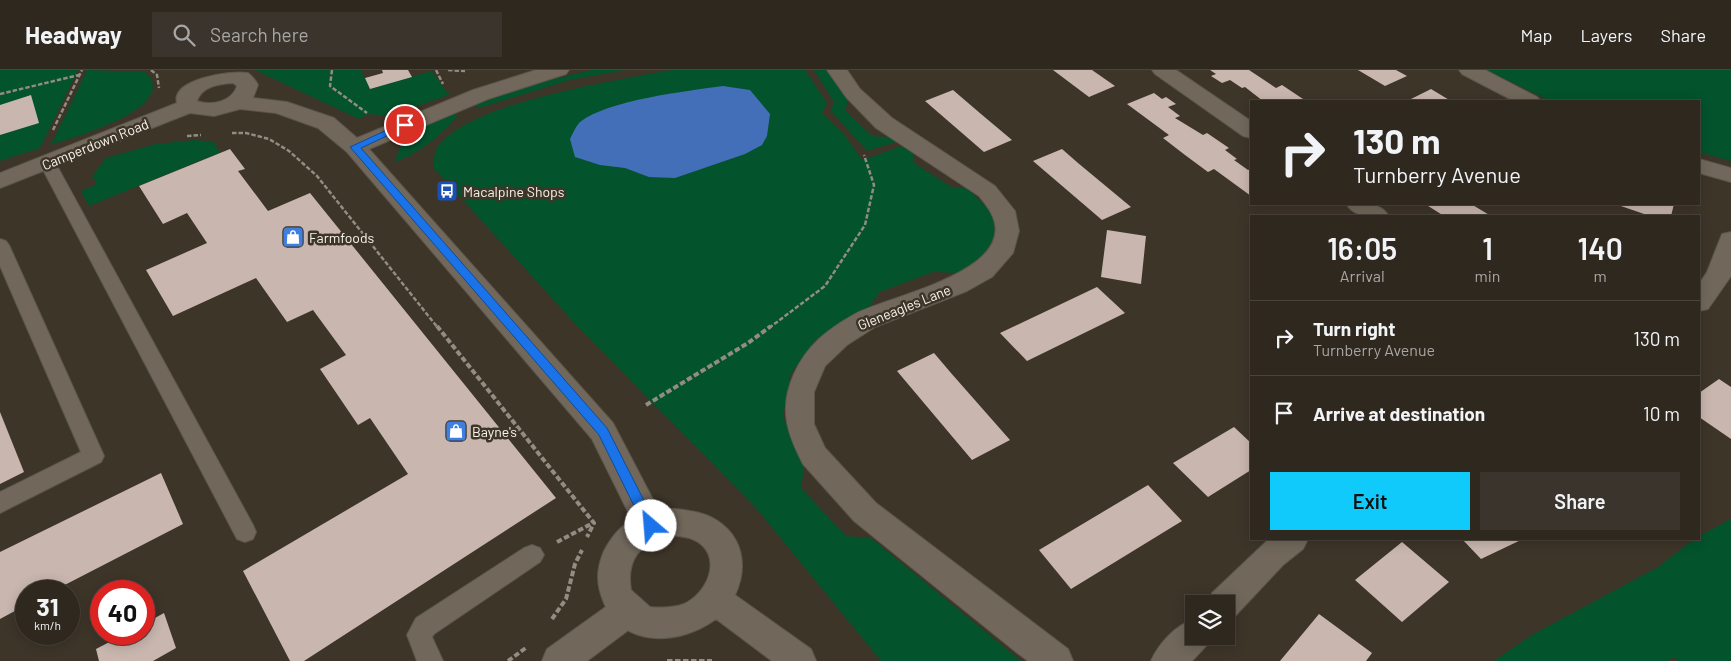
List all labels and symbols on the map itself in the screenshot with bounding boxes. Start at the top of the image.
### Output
pin [384,104,426,146]
street label: Camperdown Road [39,115,151,173]
bus stop icon: Macalpine Shops [435,179,459,203]
place label: Macalpine Shops [463,183,565,200]
shop icon: Farmfoods [281,225,305,249]
place label: Farmfoods [309,229,375,246]
street label: Gleneagles Lane [855,281,953,333]
shop icon: Bayne's [444,419,468,443]
place label: Bayne's [472,423,517,440]
position arrow [624,499,676,551]
speed limit sign: 40 [90,580,155,645]

